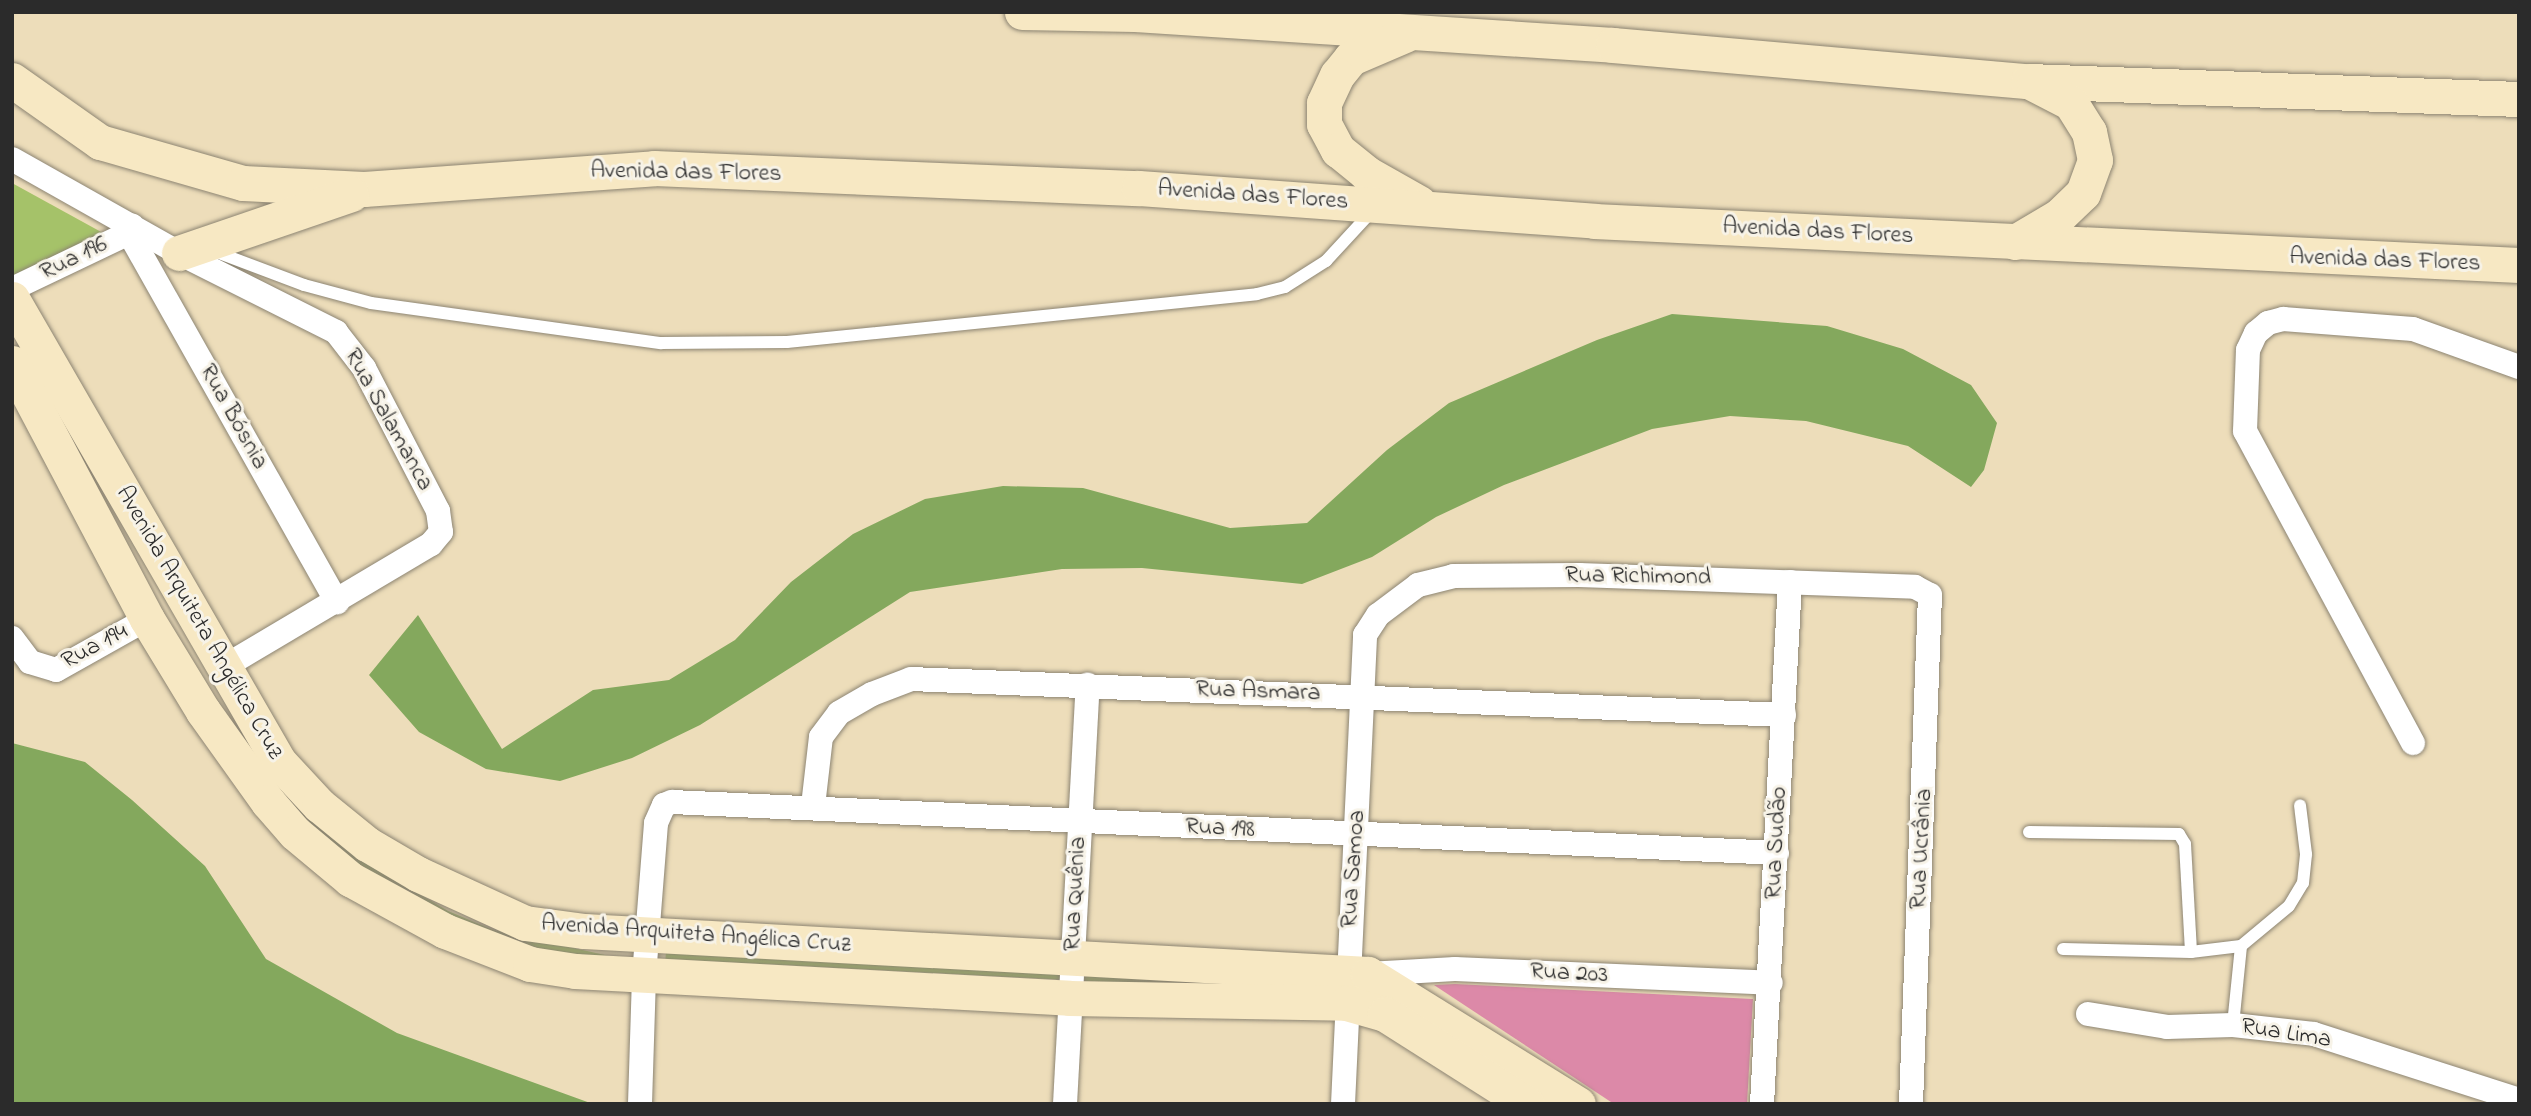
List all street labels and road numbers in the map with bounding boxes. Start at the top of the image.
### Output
street label: Avenida das Flores [590,157,782,189]
street label: Avenida das Flores [1157,175,1349,217]
street label: Avenida das Flores [1722,213,1914,251]
street label: Rua 196 [36,230,112,288]
street label: Avenida das Flores [2289,243,2481,279]
street label: Rua Salamanca [337,344,439,496]
street label: Rua Bósnia [192,359,274,475]
street label: Avenida Arquiteta Angélica Cruz [109,481,289,765]
street label: Rua Richimond [1565,561,1711,593]
street label: Rua 194 [57,618,133,676]
street label: Rua Asmara [1195,675,1321,709]
street label: Rua Sudão [1760,786,1794,900]
street label: Rua Ucrânia [1904,788,1940,910]
street label: Rua Samoa [1336,809,1372,929]
street label: Rua 198 [1184,813,1256,845]
street label: Rua Quênia [1059,836,1093,952]
street label: Avenida Arquiteta Angélica Cruz [540,910,852,960]
street label: Rua 203 [1529,958,1609,990]
street label: Rua Lima [2239,1013,2333,1055]

